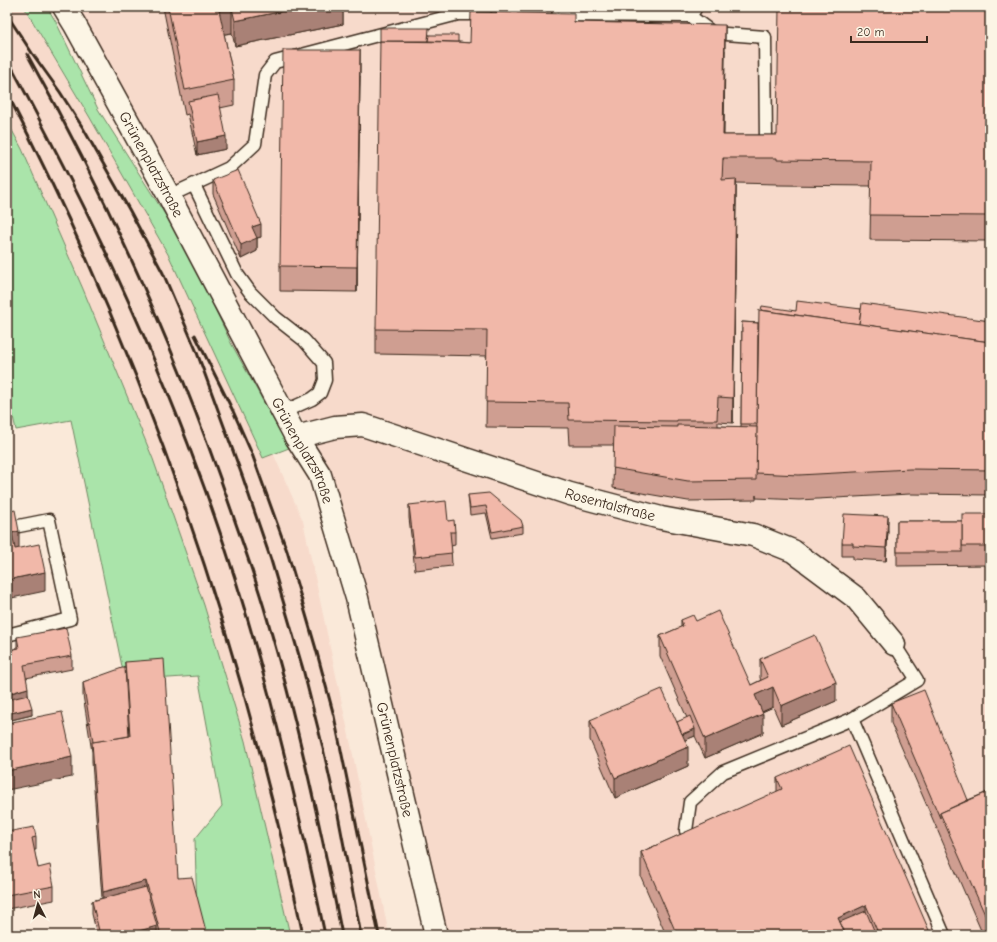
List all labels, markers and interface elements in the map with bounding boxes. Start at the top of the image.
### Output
scale bar [851,18,927,44]
text: 20 m [857,25,885,39]
street label: Grünenplatzstraße [115,108,188,221]
street label: Grünenplatzstraße [268,394,337,506]
street label: Rosentalstraße [562,484,658,525]
street label: Grünenplatzstraße [373,700,417,819]
north arrow [18,884,58,924]
text: N [33,888,41,901]

